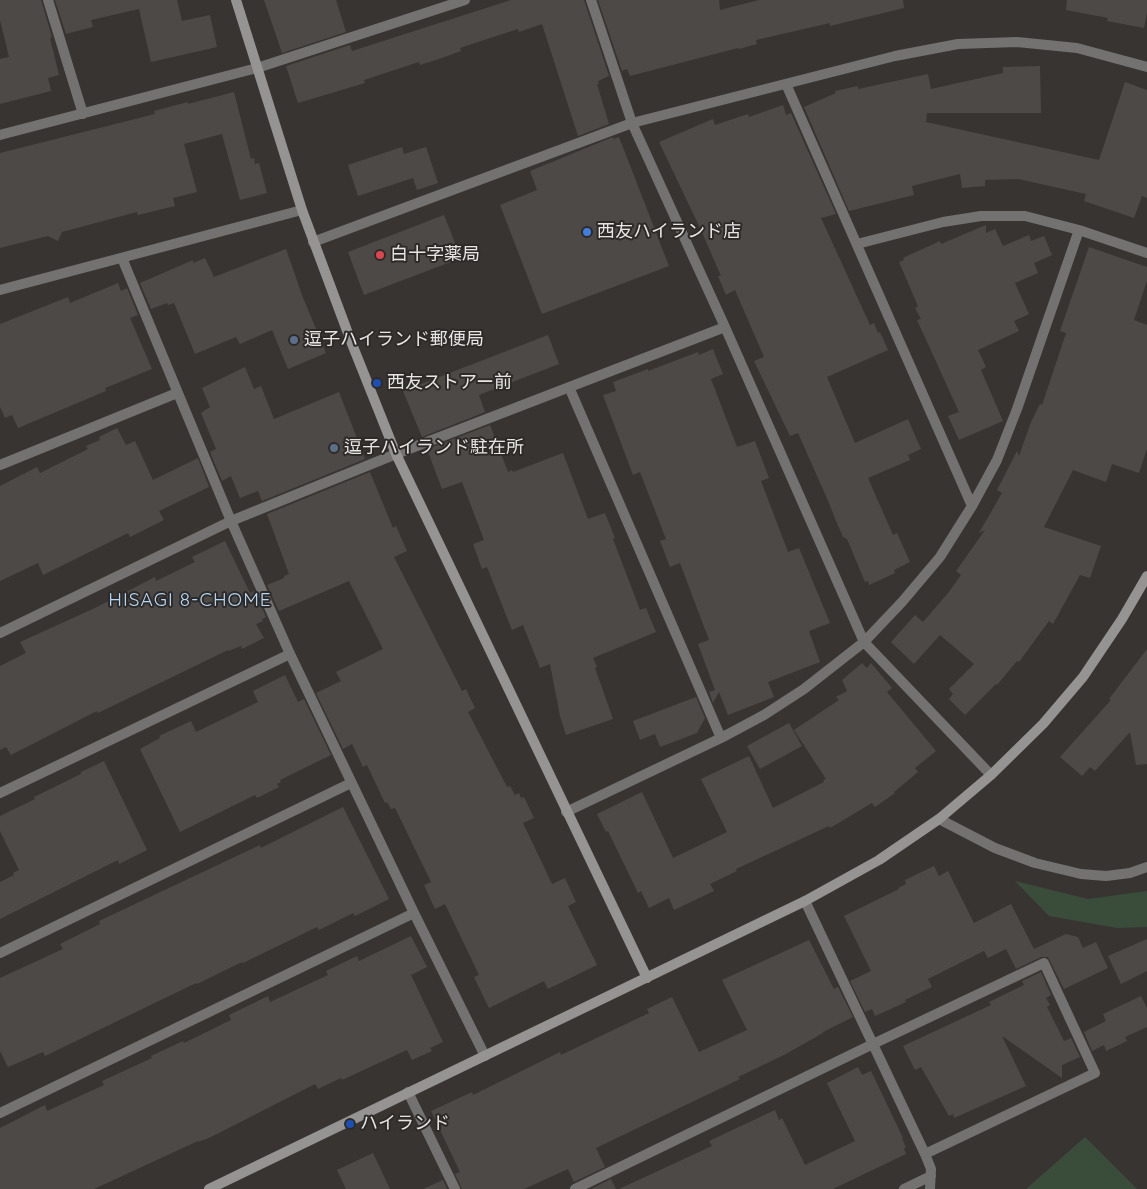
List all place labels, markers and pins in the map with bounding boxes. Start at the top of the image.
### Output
place label: 西友ハイランド店 [597,221,741,243]
marker: 西友ハイランド店 [581,226,593,238]
place label: 白十字薬局 [390,244,480,266]
marker: 白十字薬局 [374,249,386,261]
place label: 逗子ハイランド郵便局 [304,329,484,351]
marker: 逗子ハイランド郵便局 [288,334,300,346]
place label: 西友ストアー前 [387,372,512,394]
marker: 西友ストアー前 [371,377,383,389]
place label: 逗子ハイランド駐在所 [344,437,524,459]
marker: 逗子ハイランド駐在所 [328,442,340,454]
place label: ハイランド [360,1113,450,1135]
marker: ハイランド [344,1118,356,1130]

